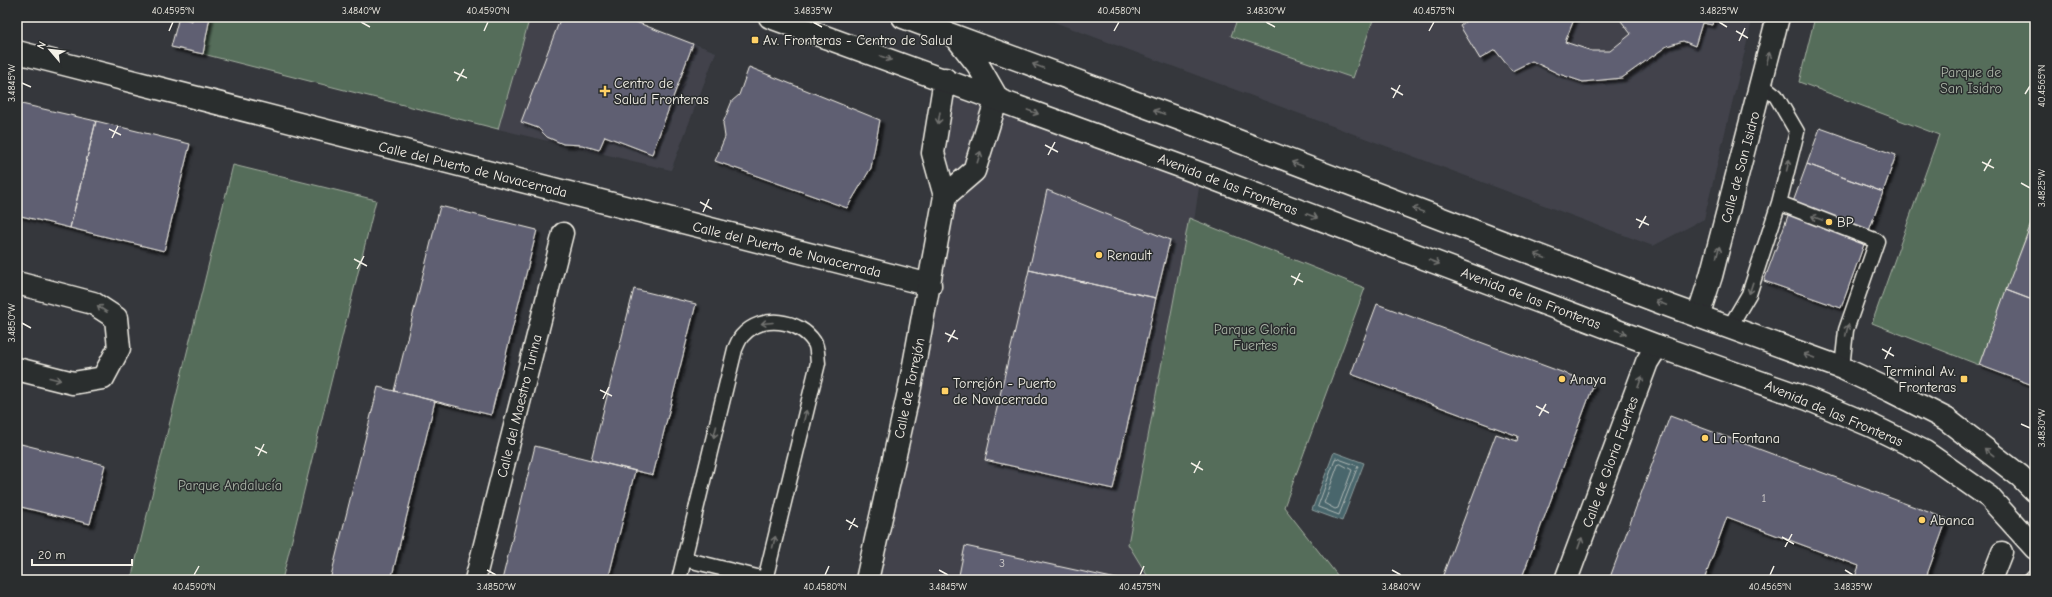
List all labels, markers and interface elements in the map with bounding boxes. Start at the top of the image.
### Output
text: 40.4595°N [152,5,194,17]
text: 3.4840°W [342,5,381,17]
text: 40.4590°N [466,5,510,17]
text: 3.4835°W [794,5,832,17]
text: 40.4580°N [1097,5,1141,17]
text: 3.4830°W [1247,5,1286,17]
text: 40.4575°N [1413,5,1455,17]
text: 3.4825°W [1700,5,1739,17]
north arrow [30,30,70,70]
place label: Av. Fronteras - Centro de Salud [763,32,953,49]
marker: Av. Fronteras - Centro de Salud [750,35,760,45]
text: N [34,39,49,52]
one-way arrow [1764,52,1772,65]
one-way arrow [879,55,891,63]
one-way arrow [1031,62,1044,69]
text: 3.4845°W [6,64,18,102]
park label: Parque de San Isidro [1940,64,2002,97]
text: 40.4565°N [2036,65,2048,107]
place label: Centro de Salud Fronteras [614,75,709,108]
marker: Centro de Salud Fronteras [599,85,611,97]
one-way arrow [1154,107,1166,115]
one-way arrow [1027,108,1039,116]
street label: Calle de San Isidro [1717,110,1764,225]
one-way arrow [935,111,943,124]
street label: Calle del Puerto de Navacerrada [377,138,569,201]
street label: Avenida de las Fronteras [1156,150,1300,219]
one-way arrow [976,151,983,164]
one-way arrow [1291,159,1303,167]
one-way arrow [1785,159,1793,172]
text: 3.4825°W [2036,168,2048,207]
one-way arrow [1413,206,1425,214]
one-way arrow [1306,213,1318,221]
one-way arrow [1812,213,1824,221]
place label: BP [1837,214,1854,231]
marker: BP [1824,217,1834,227]
street label: Calle del Puerto de Navacerrada [691,218,883,281]
one-way arrow [1714,246,1722,259]
place label: Renault [1107,247,1152,264]
marker: Renault [1094,250,1104,260]
one-way arrow [1534,252,1546,260]
one-way arrow [1428,258,1440,266]
street label: Avenida de las Fronteras [1459,264,1603,333]
one-way arrow [1747,281,1754,294]
one-way arrow [1655,298,1667,306]
text: 3.4850°W [6,303,18,343]
one-way arrow [97,305,108,313]
one-way arrow [761,319,774,326]
park label: Parque Gloria Fuertes [1214,321,1296,354]
one-way arrow [1844,324,1852,337]
one-way arrow [1615,329,1627,337]
street label: Calle del Maestro Turina [493,333,546,480]
street label: Calle de Torrejón [891,336,928,440]
one-way arrow [1804,352,1816,360]
place label: Terminal Av. Fronteras [1884,363,1956,396]
place label: Anaya [1570,371,1606,388]
marker: Anaya [1557,374,1567,384]
marker: Terminal Av. Fronteras [1959,374,1969,384]
one-way arrow [48,375,61,383]
place label: Torrejón - Puerto de Navacerrada [953,375,1056,408]
one-way arrow [1636,377,1644,389]
street label: Avenida de las Fronteras [1762,377,1906,450]
marker: Torrejón - Puerto de Navacerrada [940,386,950,396]
street label: Calle de Gloria Fuertes [1579,394,1642,530]
text: 3.4830°W [2036,408,2048,447]
one-way arrow [802,410,809,423]
one-way arrow [710,426,718,439]
place label: La Fontana [1713,430,1780,447]
marker: La Fontana [1700,433,1710,443]
one-way arrow [1983,448,1994,457]
park label: Parque Andalucía [178,477,282,494]
house number: 1 [1762,491,1767,505]
place label: Abanca [1930,512,1975,529]
marker: Abanca [1917,515,1927,525]
one-way arrow [771,536,779,549]
one-way arrow [1576,538,1584,550]
scale bar [32,541,132,567]
text: 20 m [38,548,66,562]
house number: 3 [999,556,1005,570]
text: 40.4590°N [172,581,216,593]
text: 3.4850°W [476,581,516,593]
text: 40.4580°N [803,581,847,593]
text: 3.4845°W [929,581,967,593]
text: 40.4575°N [1119,581,1161,593]
text: 3.4840°W [1382,581,1421,593]
text: 40.4565°N [1749,581,1791,593]
text: 3.4835°W [1834,581,1872,593]

